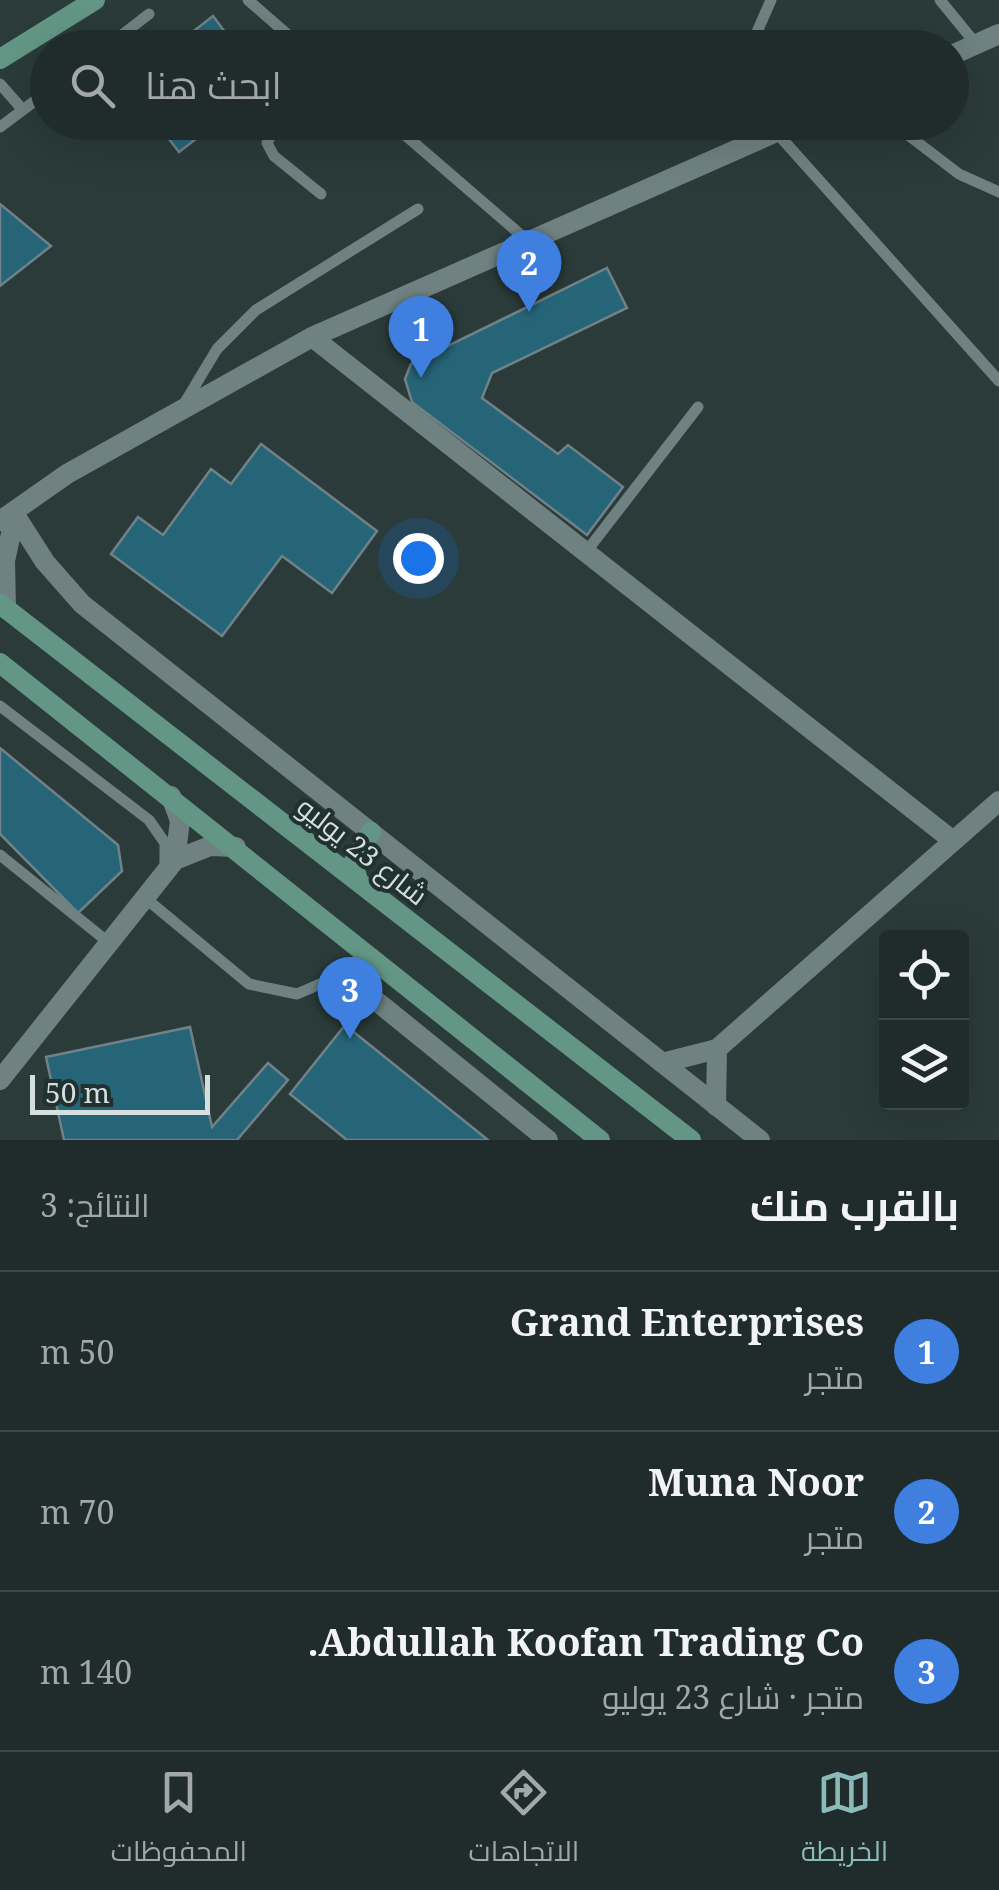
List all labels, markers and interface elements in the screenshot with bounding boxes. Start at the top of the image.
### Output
search box [30,30,969,140]
icon: search [65,58,120,113]
text: ابحث هنا [145,58,282,110]
pin: 2 [496,230,562,312]
pin: 1 [388,296,454,378]
your location [393,533,444,584]
street label: شارع 23 يوليو [289,787,436,914]
map controls [879,930,969,1110]
button: locate [879,930,969,1020]
pin: 3 [318,956,382,1039]
button: layers [879,1020,969,1110]
scale bar [30,1070,210,1114]
text: 50 m [45,1073,110,1111]
text: بالقرب منك [750,1176,959,1233]
text: النتائج: 3 [40,1183,150,1226]
text: Grand Enterprises [510,1295,864,1347]
text: 50 m [40,1330,114,1373]
text: 1 [917,1330,936,1373]
text: متجر [805,1355,864,1398]
text: Muna Noor [648,1455,864,1507]
text: 70 m [40,1490,114,1533]
text: 2 [917,1490,936,1533]
text: متجر [805,1515,864,1558]
text: Abdullah Koofan Trading Co. [307,1615,864,1667]
text: 140 m [40,1650,132,1693]
text: 3 [917,1650,936,1693]
text: متجر · شارع 23 يوليو [602,1675,864,1718]
tab: المحفوظات [111,1765,247,1877]
tab: الاتجاهات [469,1765,579,1877]
tab: الخريطة [801,1765,888,1877]

